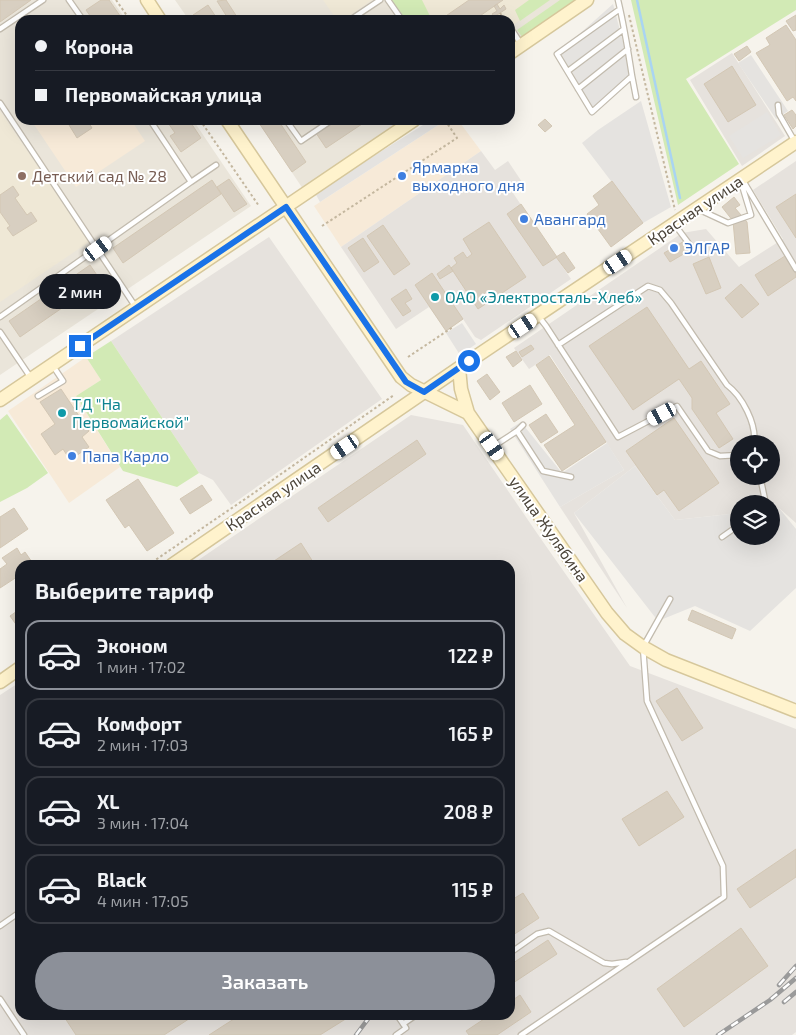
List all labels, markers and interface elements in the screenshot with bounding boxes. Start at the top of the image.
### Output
text: Корона [65,35,133,58]
text: Первомайская улица [65,83,262,106]
place label: Ярмарка выходного дня [412,157,525,194]
place label: Детский сад № 28 [32,166,167,185]
marker: Детский сад № 28 [16,170,28,182]
marker: Ярмарка выходного дня [396,170,408,182]
street label: Красная улица [644,171,746,249]
place label: Авангард [534,209,606,228]
marker: Авангард [518,213,530,225]
car [81,234,114,264]
place label: ЭЛГАР [684,238,730,257]
marker: ЭЛГАР [668,242,680,254]
car [601,247,634,277]
callout: 2 мин [39,274,121,308]
text: 2 мин [58,282,102,301]
place label: ОАО «Электросталь-Хлеб» [445,287,642,306]
marker: ОАО «Электросталь-Хлеб» [429,291,441,303]
car [506,311,539,341]
route end [69,335,91,357]
route start [458,350,480,372]
place label: ТД "На Первомайской" [72,394,189,431]
car [645,400,678,428]
marker: ТД "На Первомайской" [56,407,68,419]
car [477,429,506,463]
car [328,432,361,462]
map controls [730,435,780,545]
button: locate [730,435,780,485]
place label: Папа Карло [82,446,169,465]
marker: Папа Карло [66,450,78,462]
street label: Красная улица [222,457,324,535]
street label: улица Жулябина [505,472,593,586]
button: layers [730,495,780,545]
text: Выберите тариф [35,577,214,603]
icon: car [37,633,82,678]
text: Эконом [97,634,168,657]
text: 122 ₽ [448,644,493,667]
text: 1 мин · 17:02 [97,657,186,676]
icon: car [37,711,82,756]
text: Комфорт [97,712,182,735]
text: 165 ₽ [449,722,493,745]
text: 2 мин · 17:03 [97,735,188,754]
icon: car [37,789,82,834]
text: XL [97,790,119,813]
text: 208 ₽ [444,800,493,823]
text: 3 мин · 17:04 [97,813,189,832]
icon: car [37,867,82,912]
text: Black [97,868,147,891]
text: 115 ₽ [452,878,493,901]
text: 4 мин · 17:05 [97,891,189,910]
button: Заказать [35,952,495,1010]

